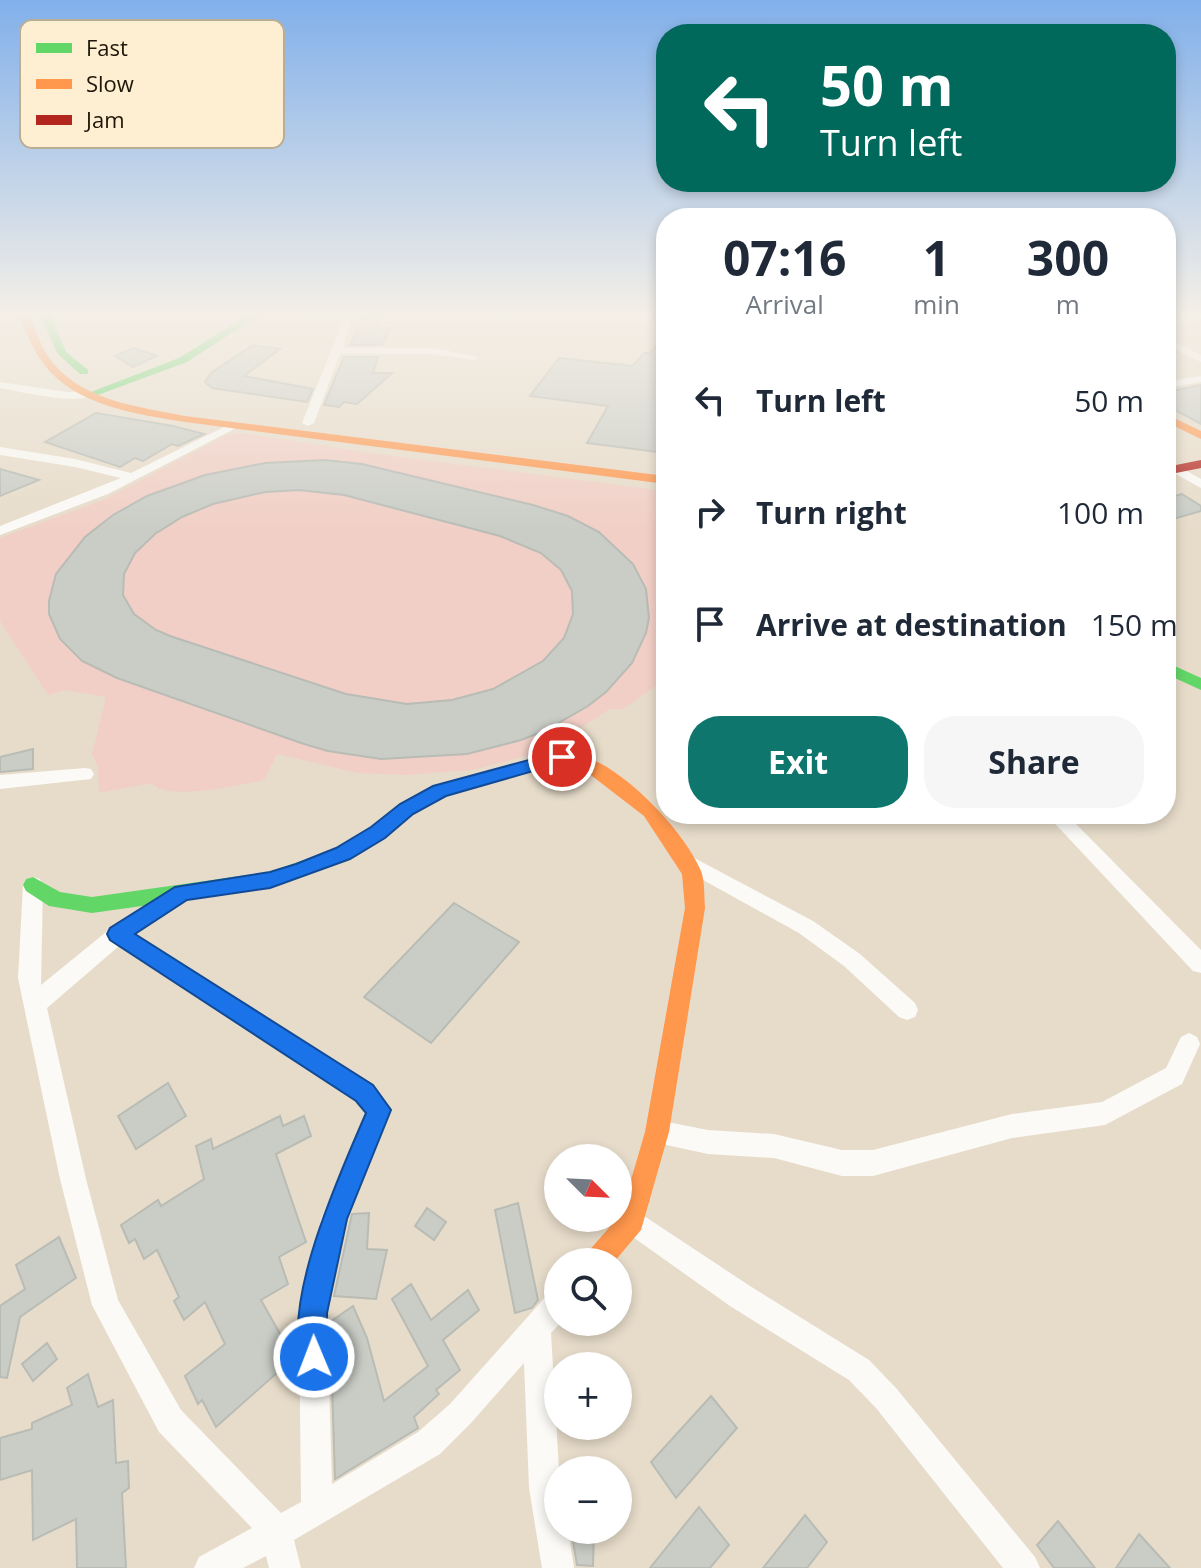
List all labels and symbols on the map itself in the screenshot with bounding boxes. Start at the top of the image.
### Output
legend [20,20,284,148]
text: Fast [86,32,128,62]
text: Slow [86,68,134,98]
text: Jam [84,104,125,134]
pin [528,723,596,791]
north arrow [544,1144,632,1232]
position arrow [272,1315,356,1399]

